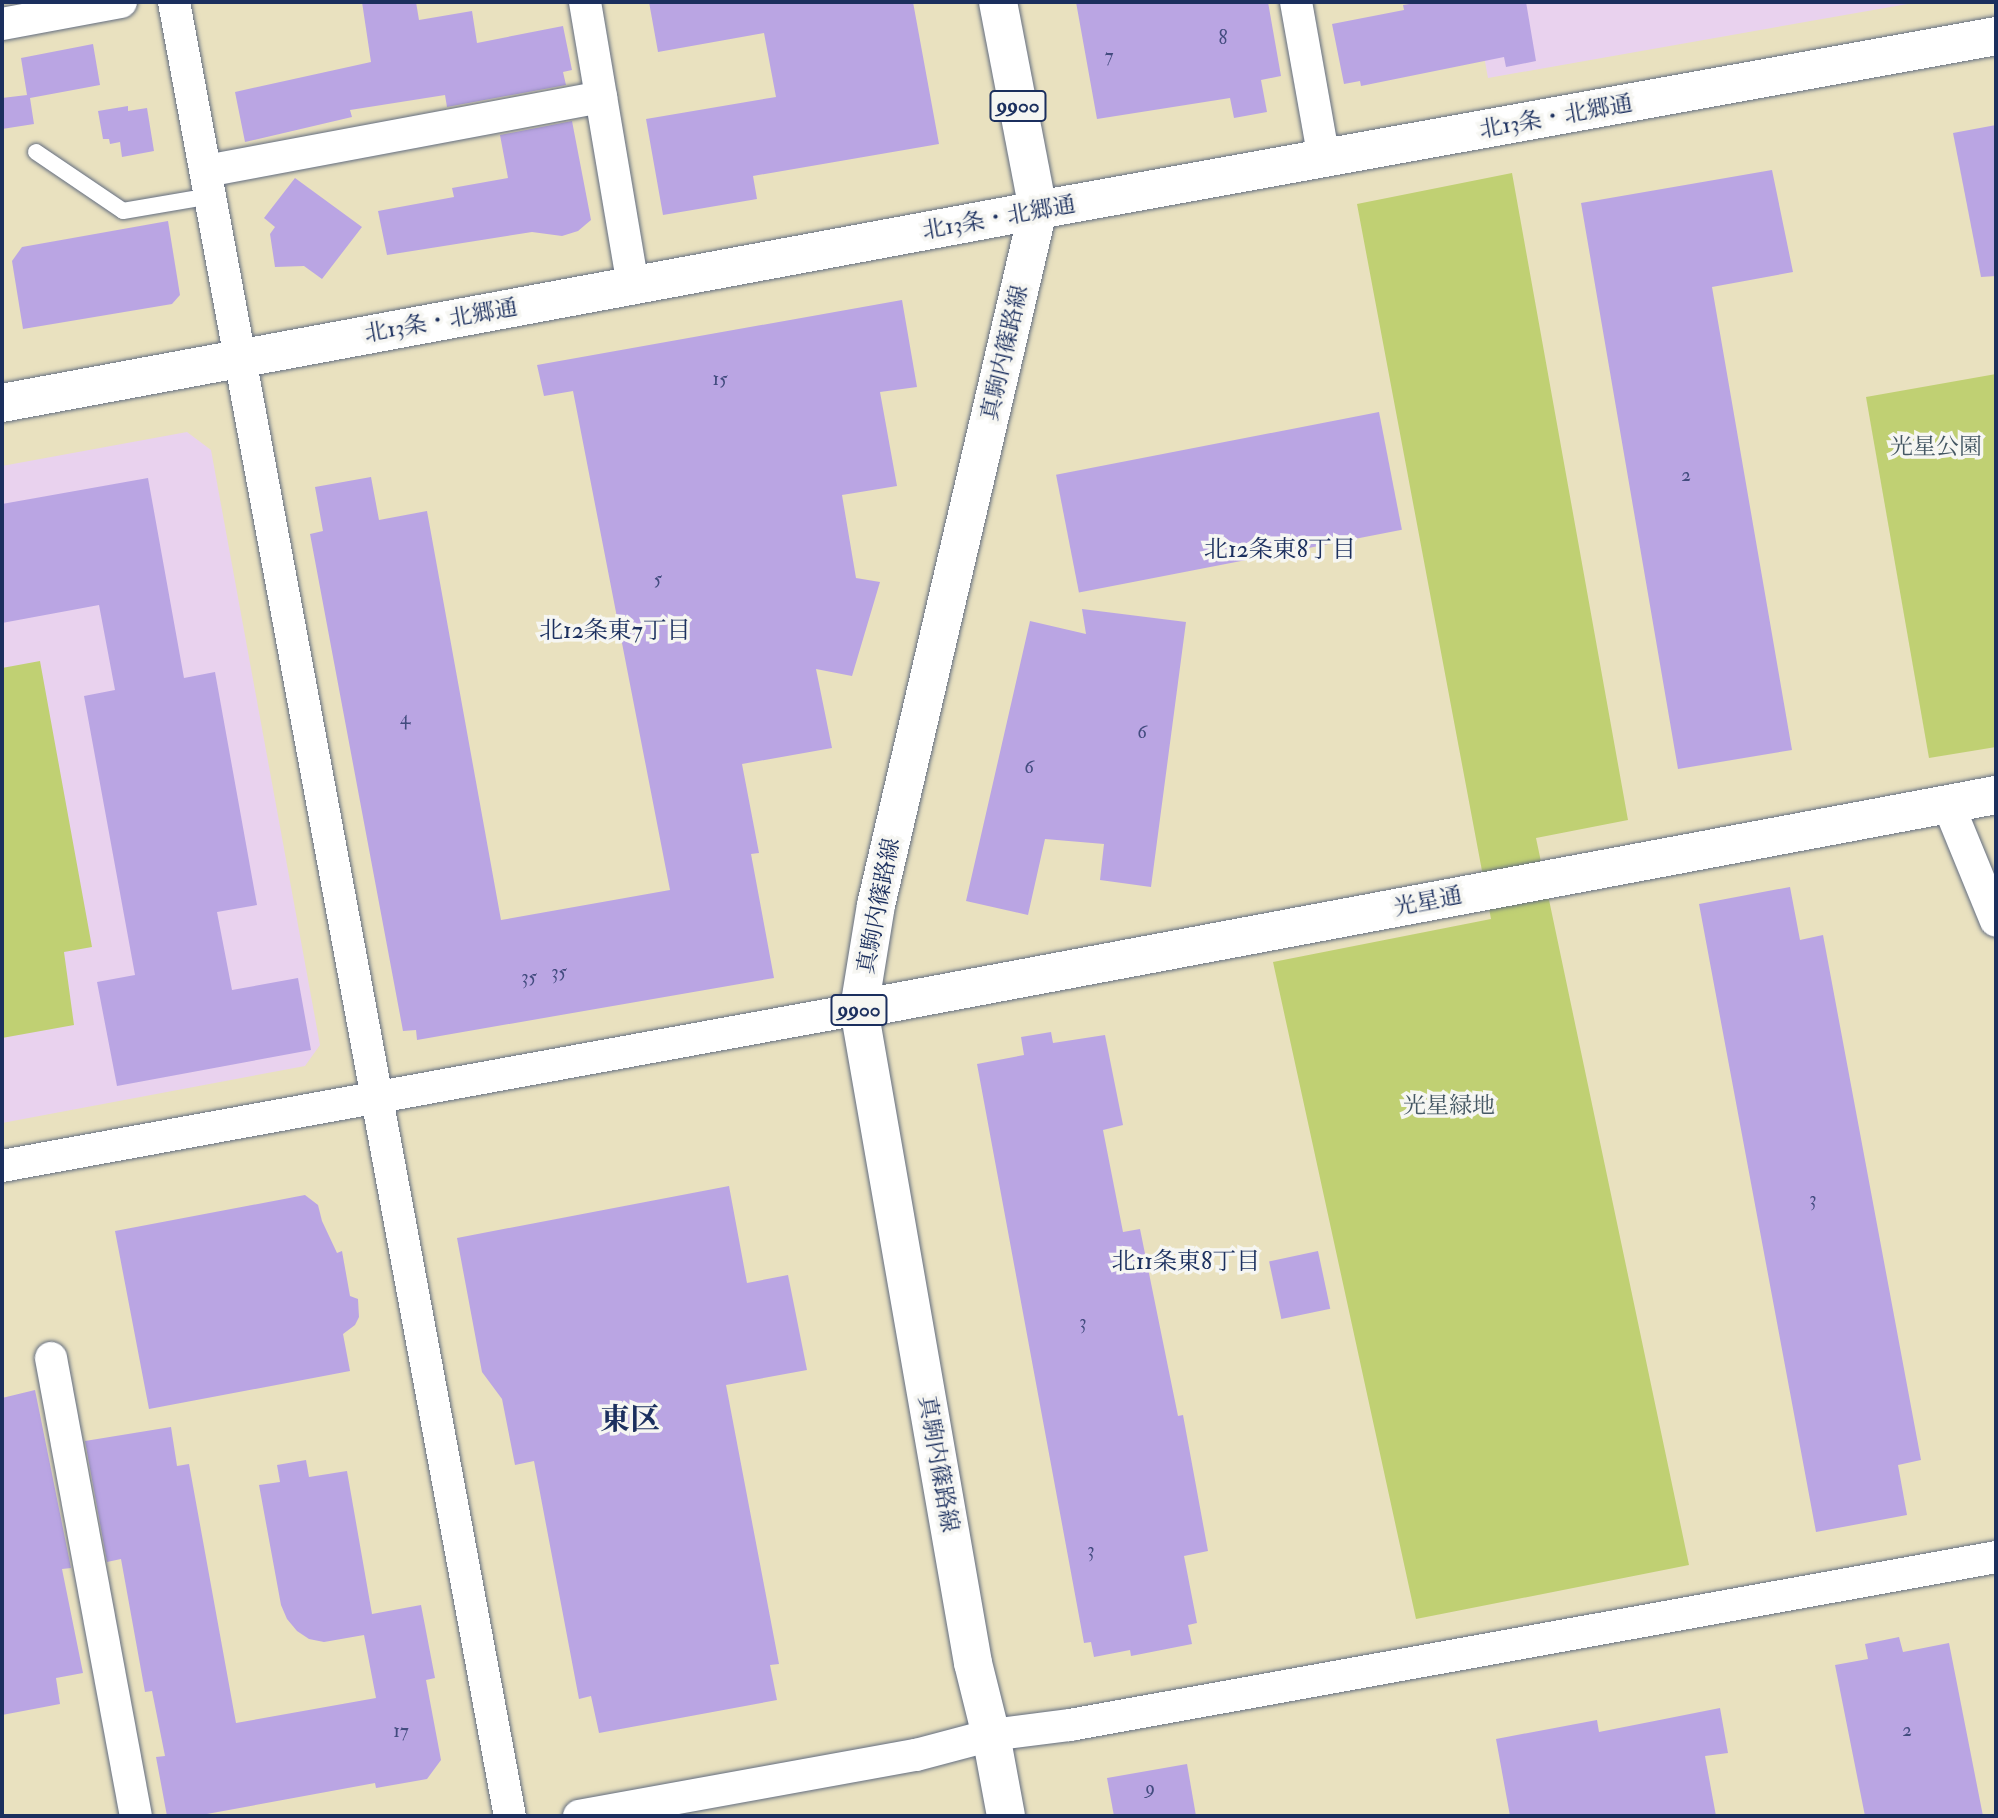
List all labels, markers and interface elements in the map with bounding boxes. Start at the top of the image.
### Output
house number: 8 [1219,28,1227,50]
house number: 7 [1105,46,1113,68]
road number: 9900 [988,88,1048,124]
street label: 北13条・北郷通 [1477,90,1635,144]
street label: 北13条・北郷通 [920,191,1078,245]
street label: 真駒内篠路線 [976,283,1034,423]
street label: 北13条・北郷通 [362,294,520,348]
house number: 15 [712,369,728,391]
park label: 光星公園 [1890,433,1982,461]
house number: 2 [1681,465,1691,487]
district label: 北12条東8丁目 [1204,536,1356,564]
house number: 5 [654,569,662,591]
district label: 北12条東7丁目 [539,617,691,645]
house number: 4 [400,708,410,730]
house number: 6 [1137,722,1147,744]
house number: 6 [1024,757,1034,779]
street label: 真駒内篠路線 [852,836,906,976]
street label: 光星通 [1392,882,1464,922]
house number: 35 [551,962,567,984]
house number: 35 [521,967,537,989]
road number: 9900 [829,992,889,1028]
park label: 光星緑地 [1403,1092,1495,1120]
house number: 3 [1809,1189,1817,1211]
district label: 北11条東8丁目 [1112,1248,1260,1276]
house number: 3 [1079,1312,1087,1334]
street label: 真駒内篠路線 [912,1394,964,1534]
district label: 東区 [600,1402,660,1438]
house number: 3 [1087,1540,1095,1562]
house number: 2 [1902,1720,1912,1742]
house number: 17 [393,1721,409,1743]
house number: 9 [1145,1778,1155,1800]

